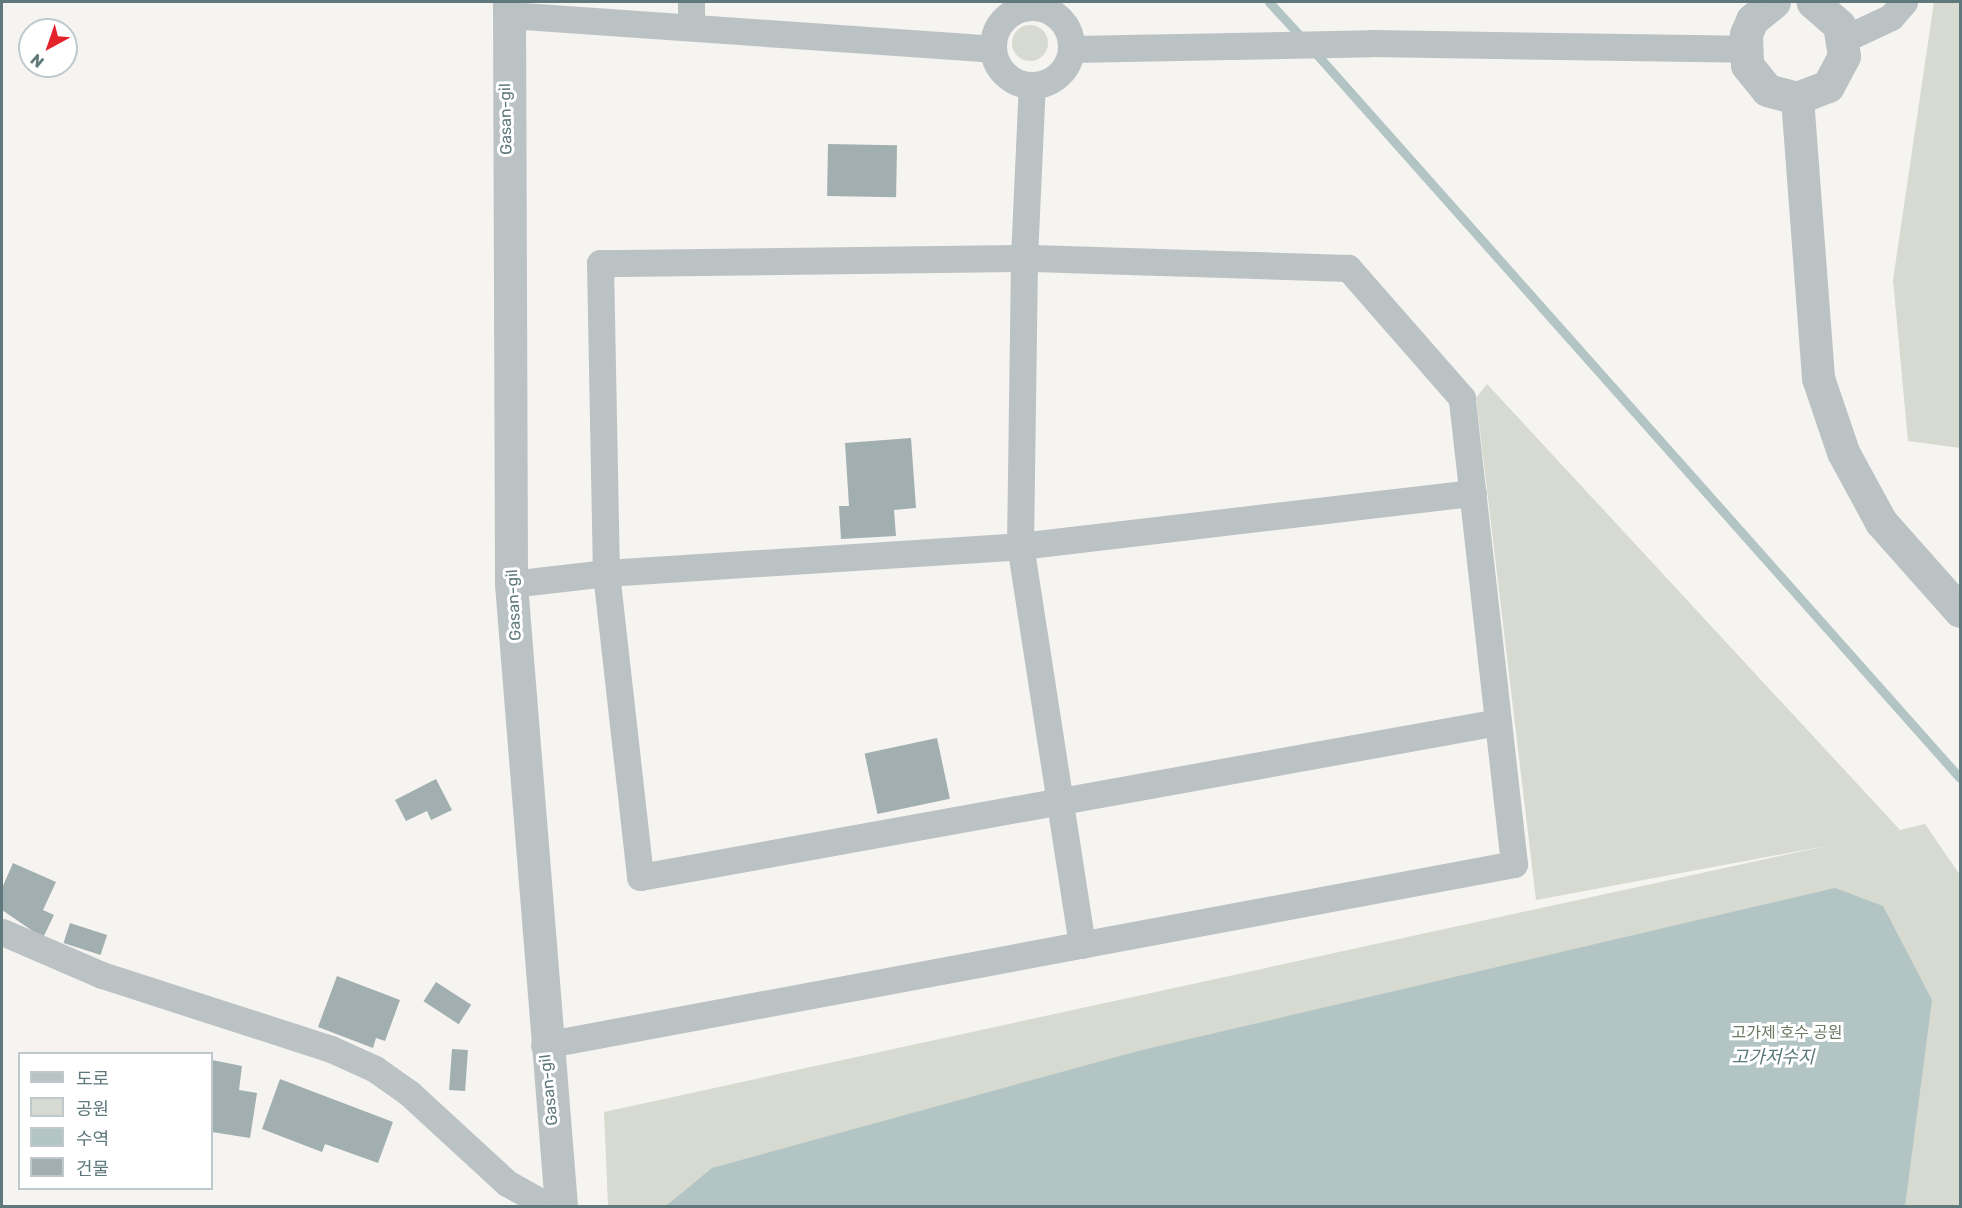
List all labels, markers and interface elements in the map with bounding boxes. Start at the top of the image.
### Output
north arrow [18,18,78,78]
text: N [27,50,48,72]
street label: Gasan-gil [496,83,516,155]
street label: Gasan-gil [503,569,525,641]
park label: 고가제 호수 공원 [1732,1023,1842,1043]
water label: 고가저수지 [1732,1046,1814,1068]
legend [18,1052,213,1190]
street label: Gasan-gil [536,1053,562,1127]
text: 도로 [76,1068,109,1090]
text: 공원 [76,1098,109,1120]
text: 수역 [76,1128,109,1150]
text: 건물 [76,1158,109,1180]

